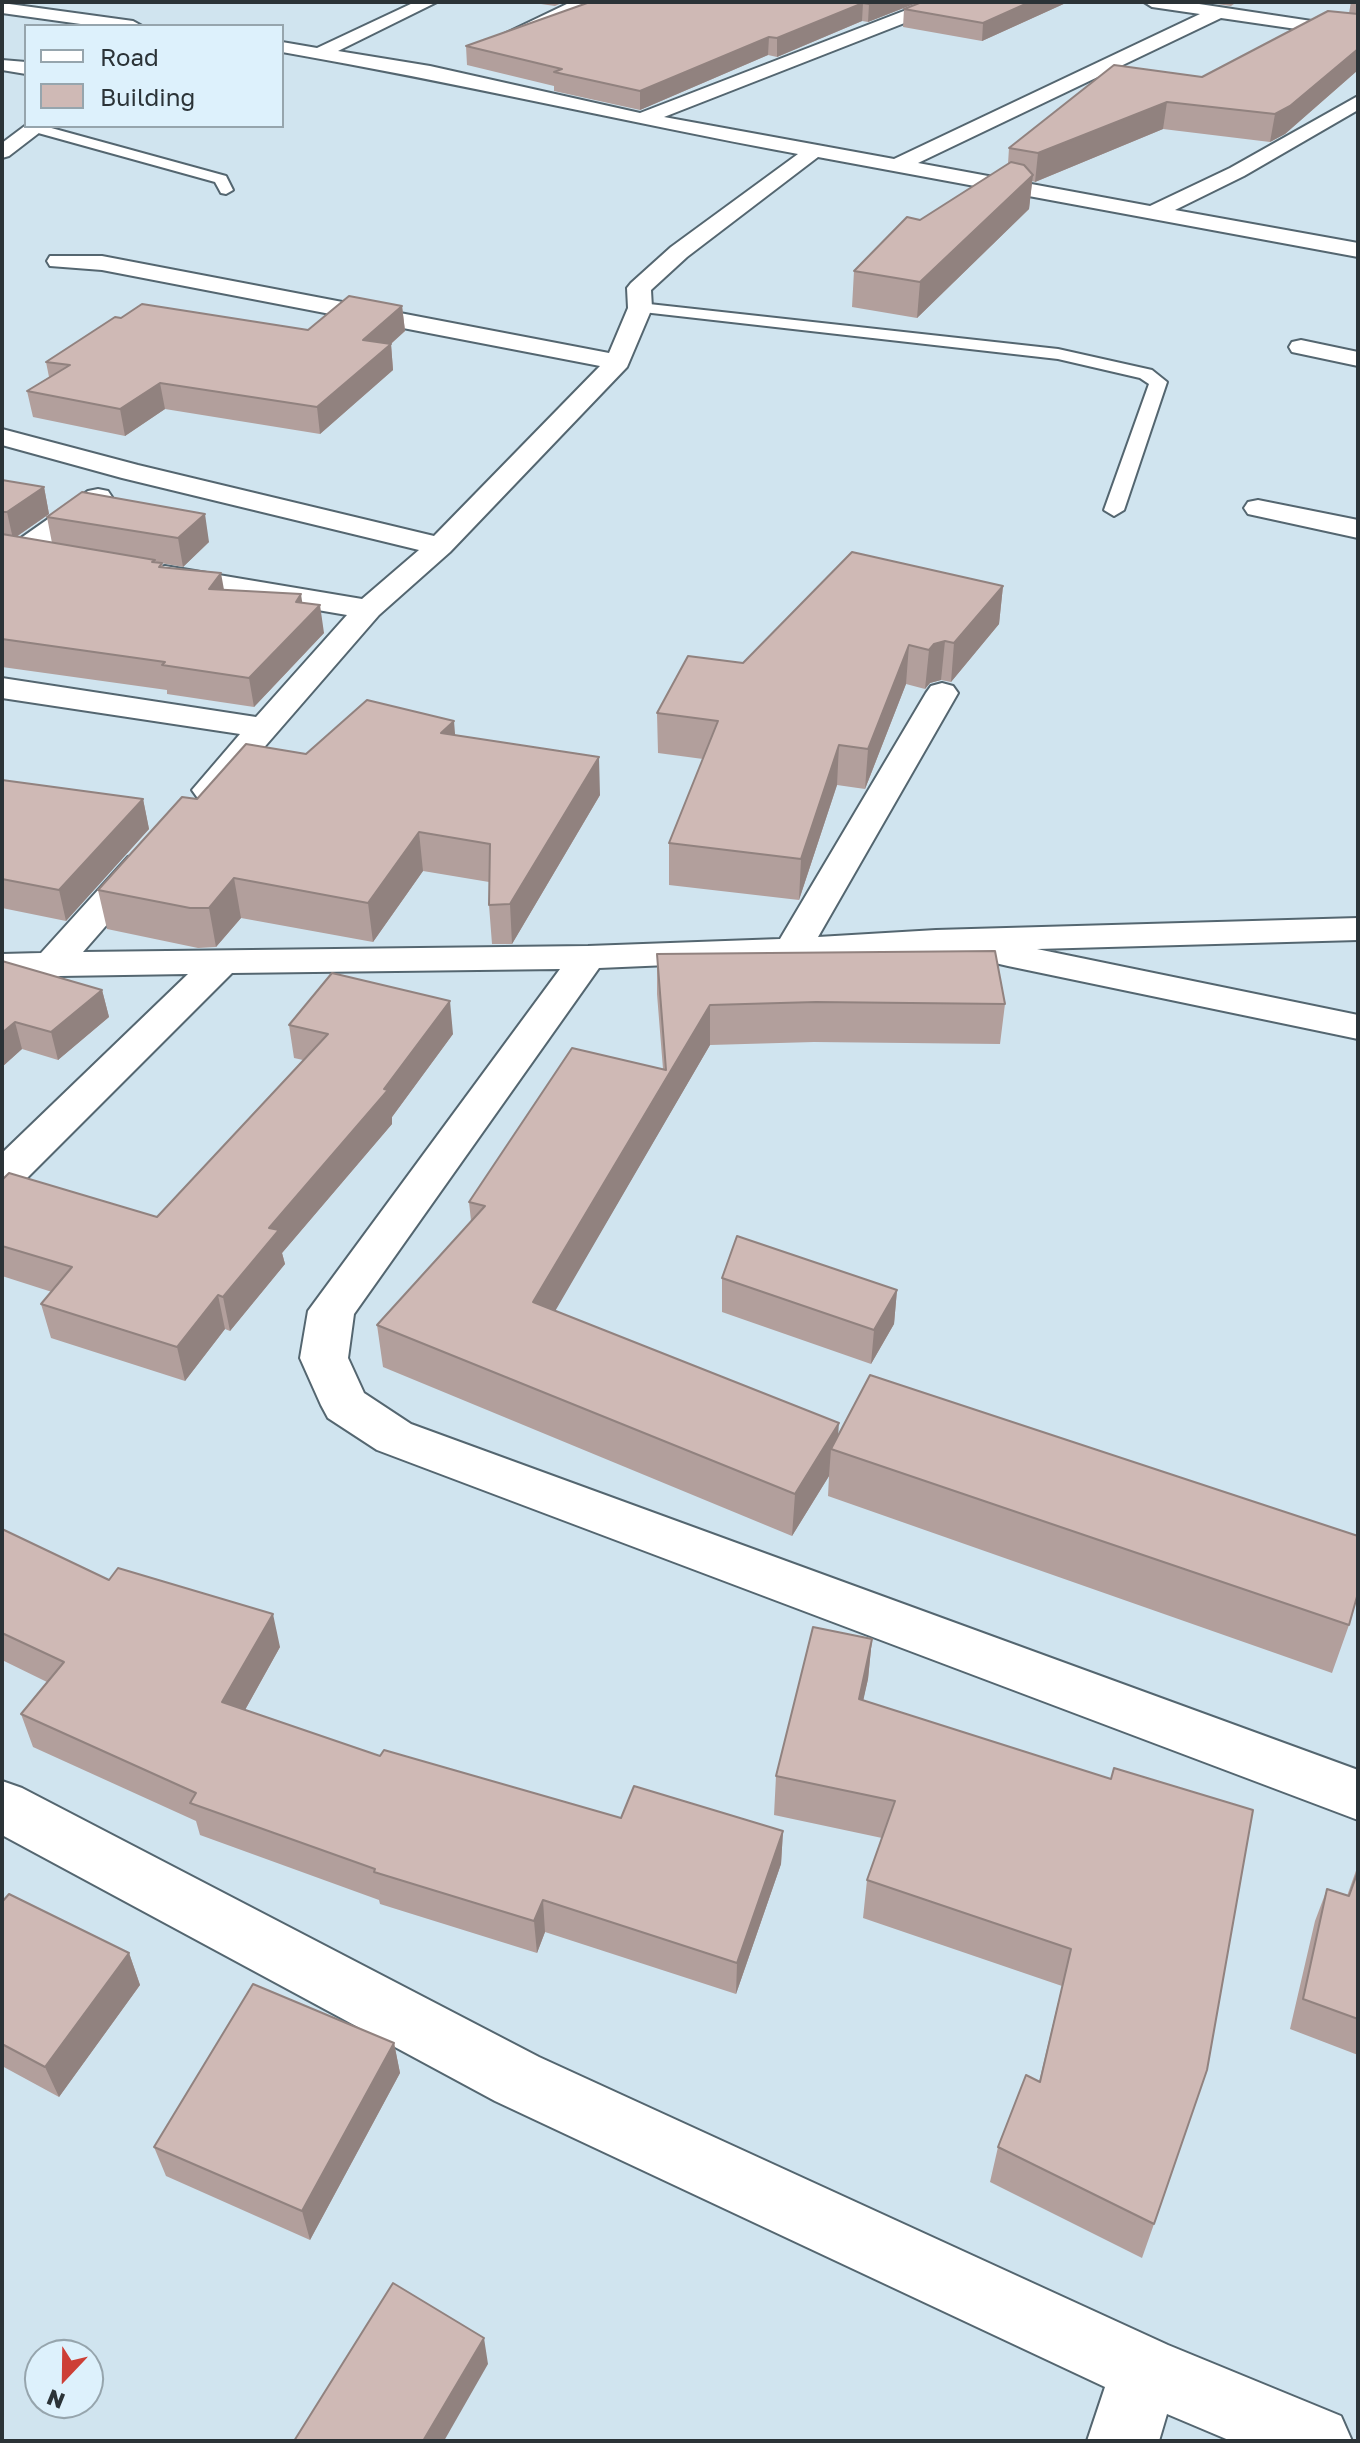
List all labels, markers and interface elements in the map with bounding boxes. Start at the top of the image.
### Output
legend [24,24,284,128]
text: Road [100,42,159,71]
text: Building [100,82,195,111]
north arrow [24,2339,104,2419]
text: N [43,2384,68,2416]

